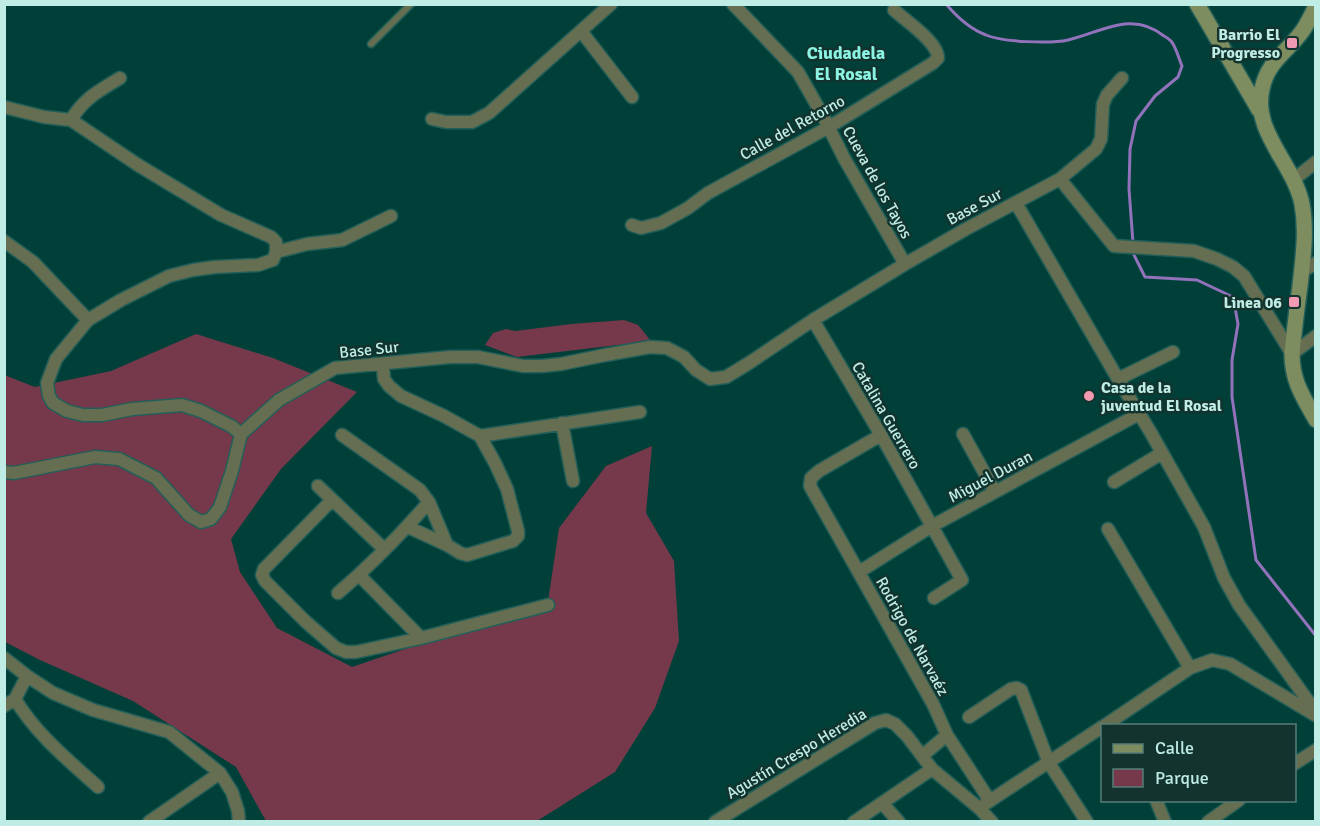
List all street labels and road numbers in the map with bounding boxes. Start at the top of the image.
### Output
street label: Calle del Retorno [736,91,849,165]
street label: Cueva de los Tayos [838,123,916,242]
street label: Base Sur [943,184,1006,230]
street label: Base Sur [338,337,400,363]
street label: Catalina Guerrero [847,358,925,473]
street label: Miguel Duran [945,446,1036,507]
street label: Rodrigo de Narvaéz [871,574,953,699]
street label: Agustín Crespo Heredia [723,704,870,804]

